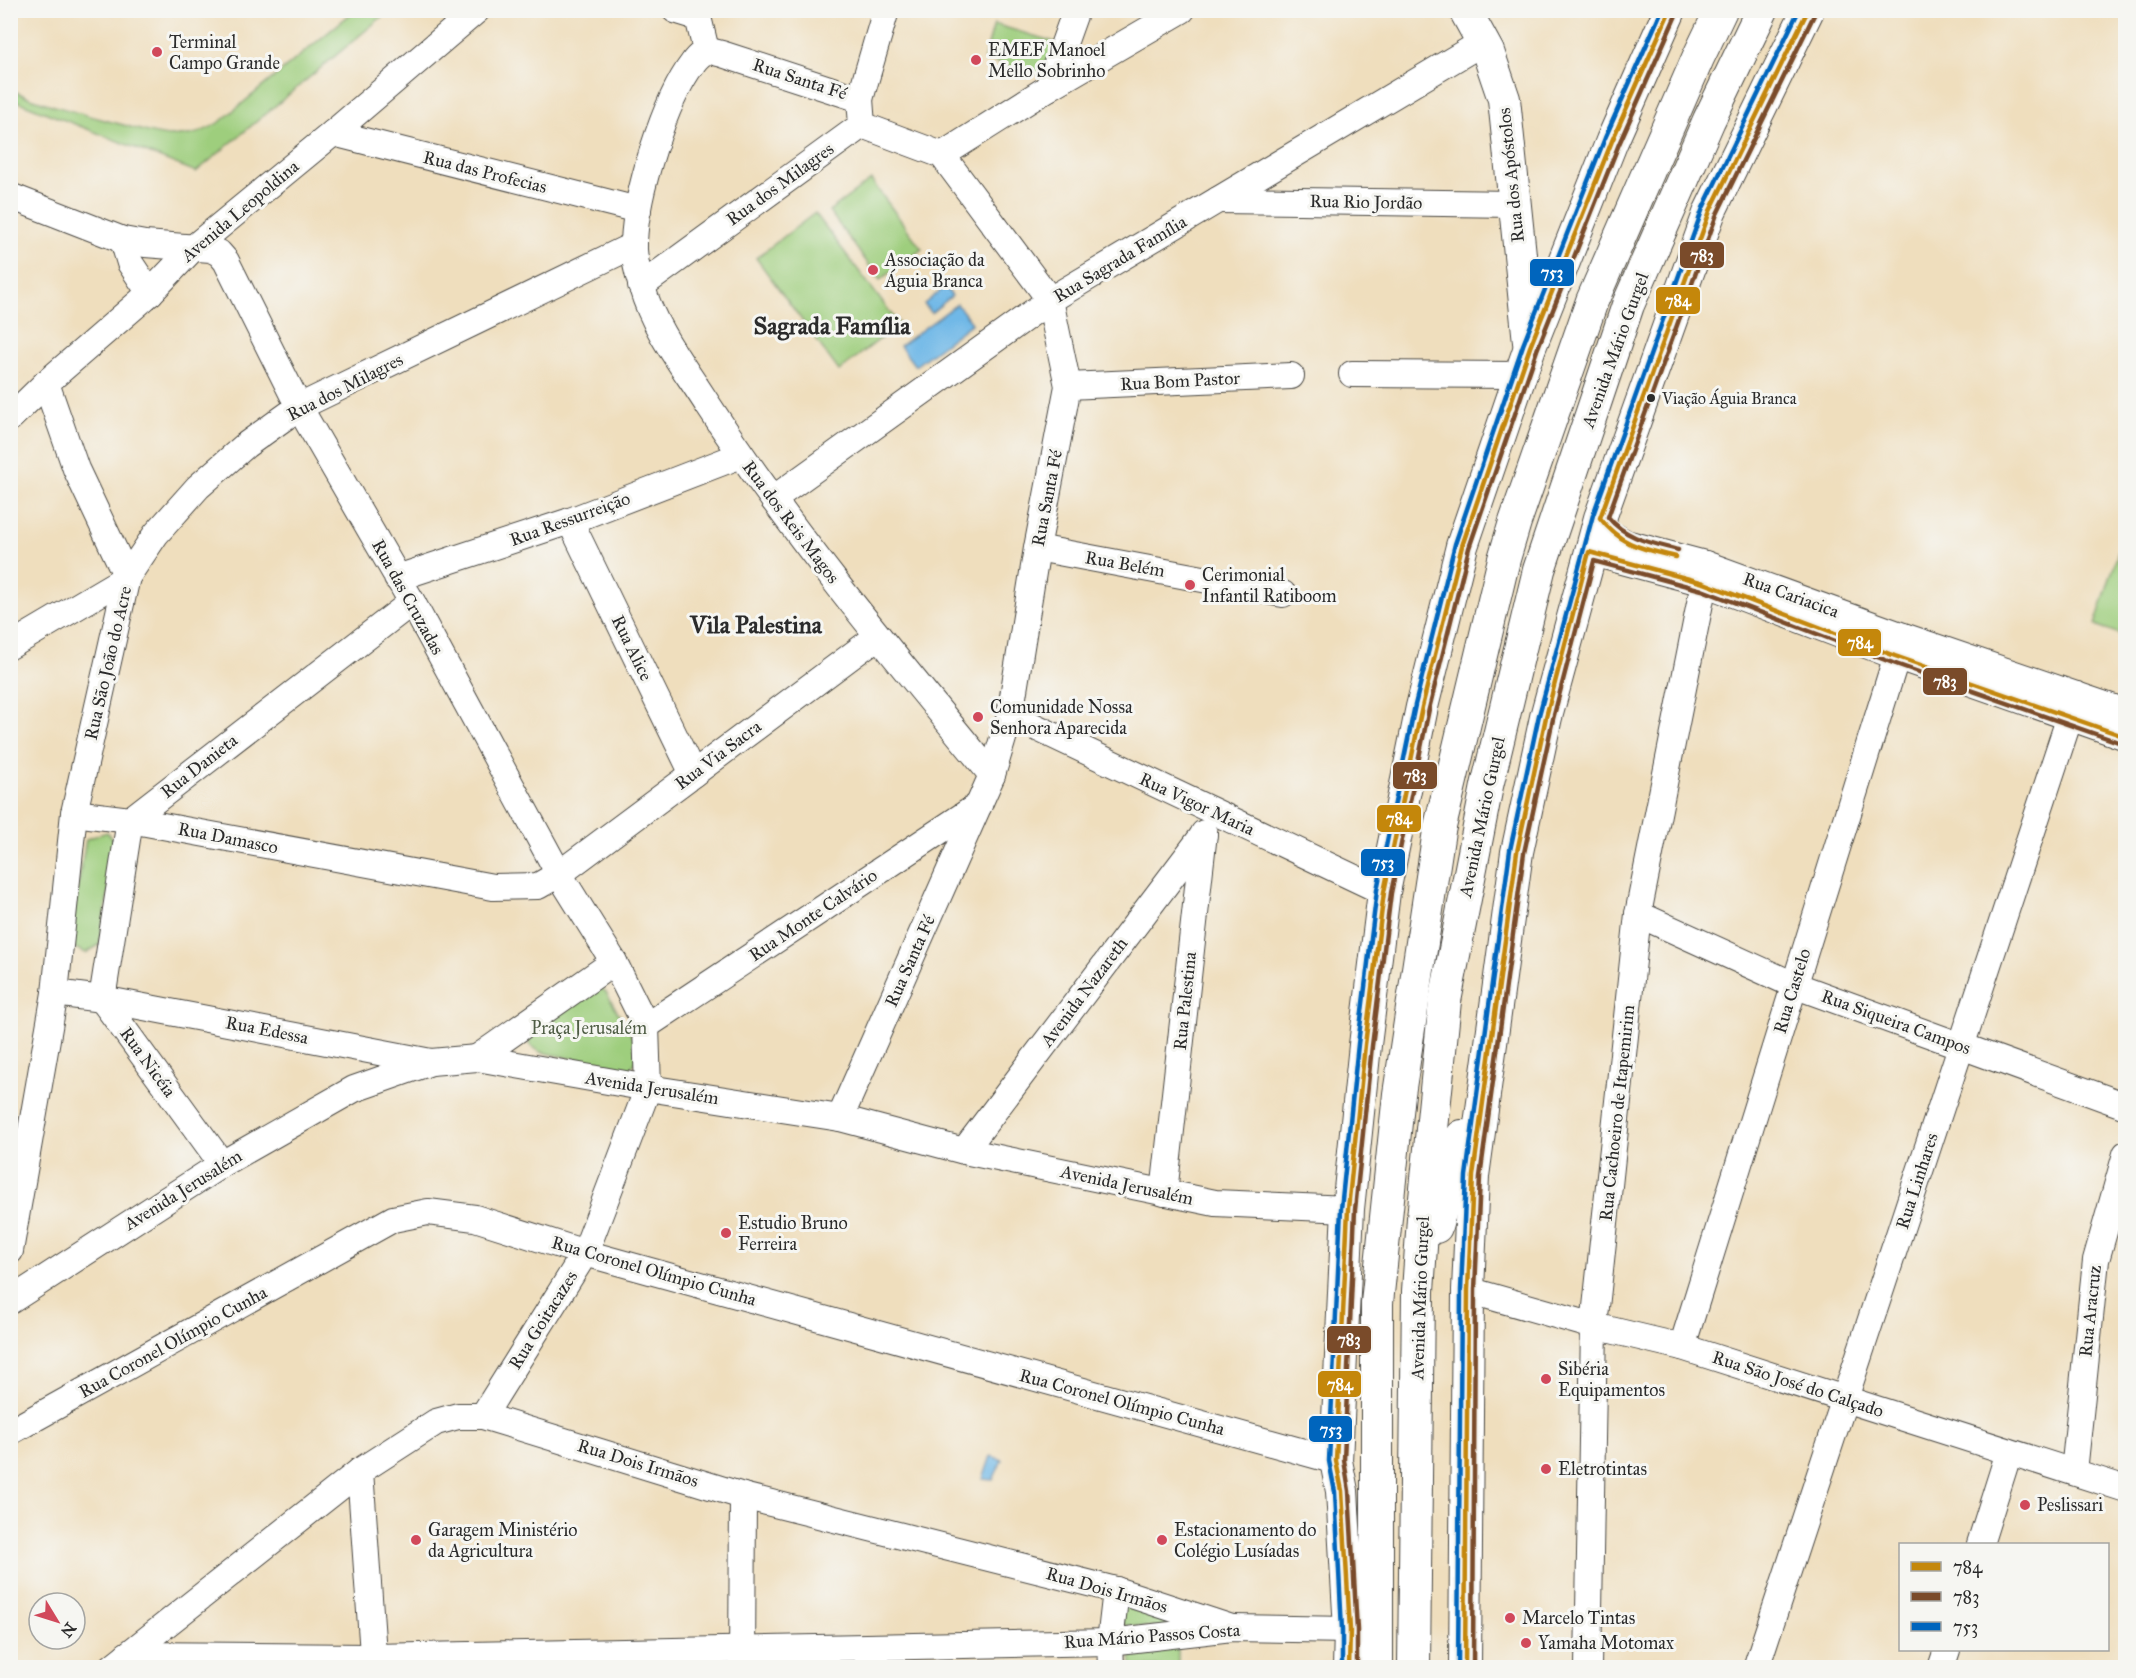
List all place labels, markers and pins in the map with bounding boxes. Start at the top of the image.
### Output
place label: Terminal Campo Grande [169,31,280,74]
place label: EMEF Manoel Mello Sobrinho [988,39,1106,82]
marker: Terminal Campo Grande [150,45,164,59]
marker: EMEF Manoel Mello Sobrinho [969,53,983,67]
place label: Associação da Águia Branca [884,249,985,293]
marker: Associação da Águia Branca [866,263,880,277]
place label: Viação Águia Branca [1661,388,1797,409]
marker: Viação Águia Branca [1645,392,1657,404]
place label: Cerimonial Infantil Ratiboom [1202,564,1337,607]
marker: Cerimonial Infantil Ratiboom [1183,578,1197,592]
place label: Comunidade Nossa Senhora Aparecida [990,696,1133,739]
marker: Comunidade Nossa Senhora Aparecida [971,710,985,724]
place label: Estudio Bruno Ferreira [738,1212,848,1255]
marker: Estudio Bruno Ferreira [719,1226,733,1240]
place label: Sibéria Equipamentos [1558,1358,1665,1402]
marker: Sibéria Equipamentos [1539,1372,1553,1386]
place label: Eletrotintas [1558,1458,1647,1480]
marker: Eletrotintas [1539,1462,1553,1476]
place label: Peslissari [2037,1494,2103,1516]
marker: Peslissari [2018,1498,2032,1512]
place label: Garagem Ministério da Agricultura [428,1519,577,1563]
place label: Estacionamento do Colégio Lusíadas [1174,1519,1316,1563]
marker: Garagem Ministério da Agricultura [409,1533,423,1547]
marker: Estacionamento do Colégio Lusíadas [1155,1533,1169,1547]
place label: Marcelo Tintas [1522,1607,1635,1629]
marker: Marcelo Tintas [1503,1611,1517,1625]
place label: Yamaha Motomax [1538,1632,1674,1654]
marker: Yamaha Motomax [1519,1636,1533,1650]

